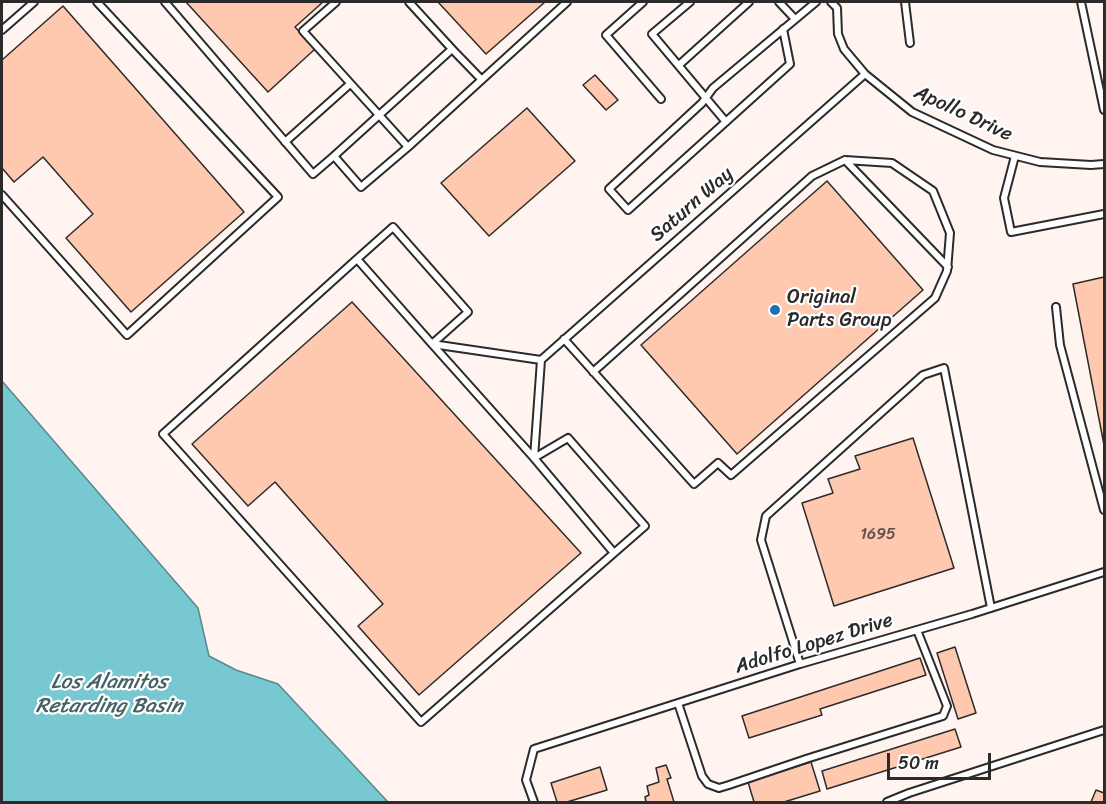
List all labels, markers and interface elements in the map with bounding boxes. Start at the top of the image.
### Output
street label: Apollo Drive [910,81,1016,147]
street label: Saturn Way [646,162,738,248]
place label: Original Parts Group [787,286,892,333]
marker: Original Parts Group [768,303,782,317]
house number: 1695 [860,525,896,545]
street label: Adolfo Lopez Drive [732,609,896,679]
water label: Los Alamitos Retarding Basin [36,670,182,720]
scale bar [890,741,994,779]
text: 50 m [898,747,939,779]

